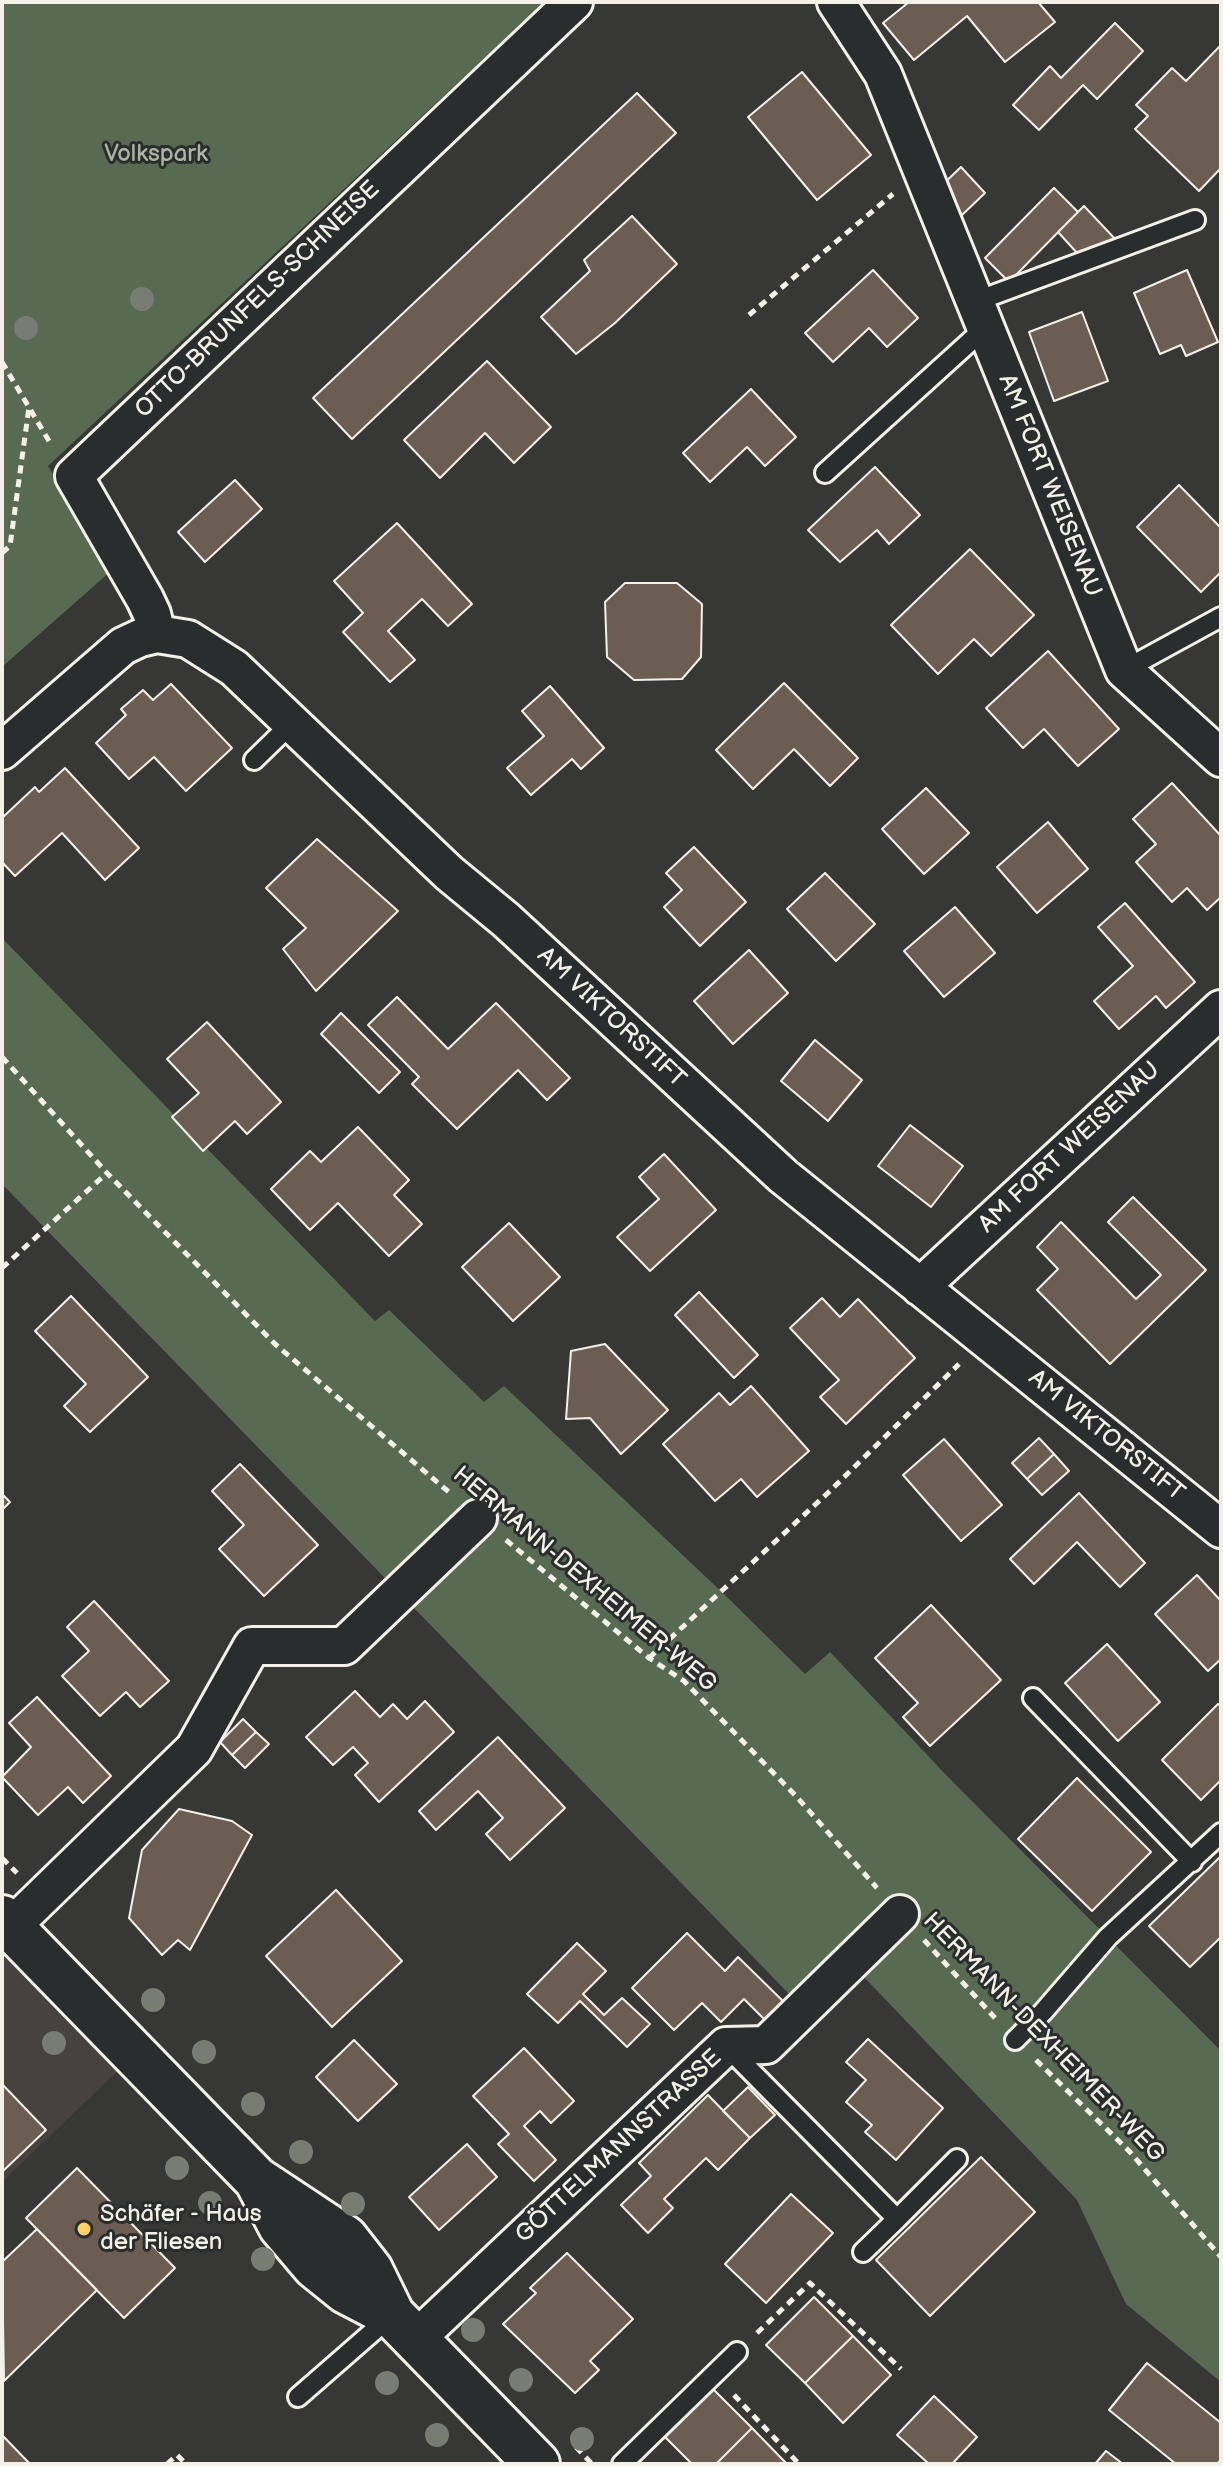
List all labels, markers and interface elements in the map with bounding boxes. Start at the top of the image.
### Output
park label: Volkspark [104,141,208,169]
street label: OTTO-BRUNFELS-SCHNEISE [130,176,386,424]
street label: AM FORT WEISENAU [991,370,1107,602]
street label: AM VIKTORSTIFT [531,942,691,1094]
street label: AM FORT WEISENAU [973,1056,1167,1240]
street label: AM VIKTORSTIFT [1022,1364,1190,1508]
street label: HERMANN-DEXHEIMER-WEG [446,1461,722,1699]
street label: HERMANN-DEXHEIMER-WEG [916,1907,1170,2169]
street label: GÖTTELMANNSTRASSE [510,2044,728,2250]
place label: Schäfer - Haus der Fliesen [100,2201,262,2257]
marker: Schäfer - Haus der Fliesen [75,2220,93,2238]

